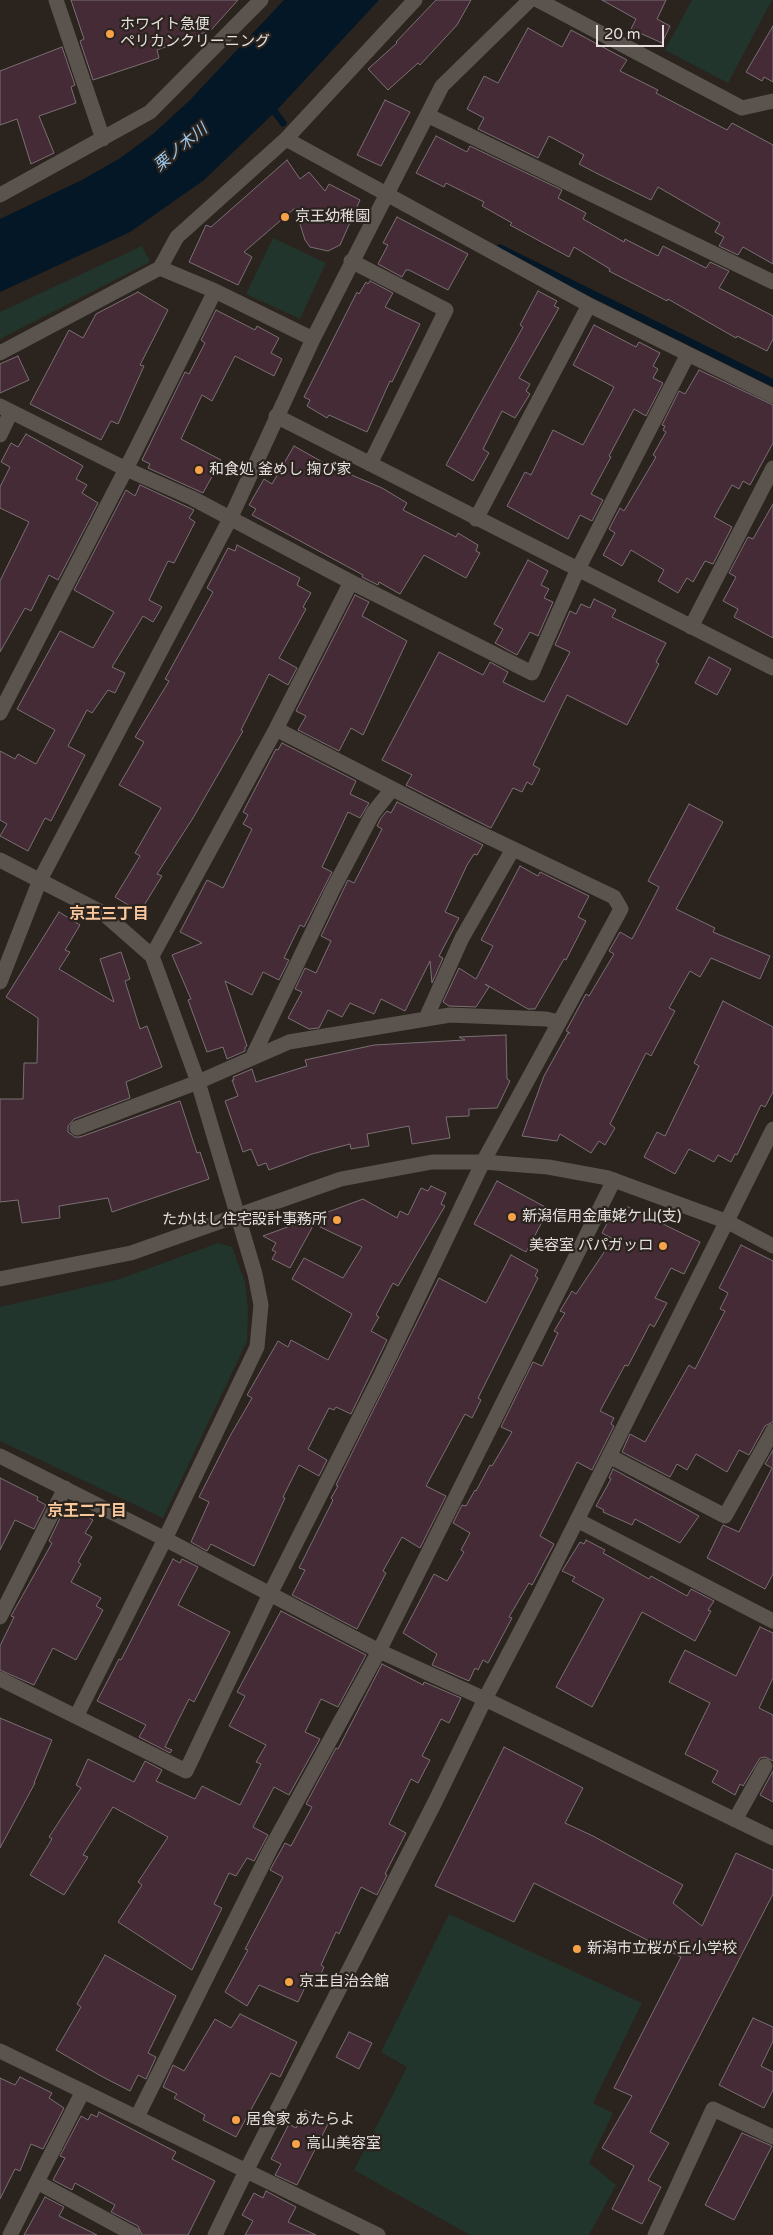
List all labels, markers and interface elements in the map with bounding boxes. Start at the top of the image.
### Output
scale bar [598,15,666,47]
place label: ホワイト急便 ペリカンクリーニング [120,16,270,51]
text: 20 m [604,25,641,43]
marker: ホワイト急便 ペリカンクリーニング [104,28,116,40]
water label: 栗ノ木川 [150,120,212,176]
place label: 京王幼稚園 [295,208,370,226]
marker: 京王幼稚園 [279,211,291,223]
place label: 和食処 釜めし 掬び家 [209,461,352,479]
marker: 和食処 釜めし 掬び家 [193,464,205,476]
district label: 京王三丁目 [69,905,149,925]
place label: 新潟信用金庫姥ケ山(支) [522,1208,681,1226]
place label: たかはし住宅設計事務所 [162,1211,327,1229]
marker: 新潟信用金庫姥ケ山(支) [506,1211,518,1223]
marker: たかはし住宅設計事務所 [331,1214,343,1226]
place label: 美容室 パパガッロ [529,1237,653,1255]
marker: 美容室 パパガッロ [657,1240,669,1252]
district label: 京王二丁目 [47,1502,127,1522]
place label: 新潟市立桜が丘小学校 [587,1940,737,1958]
marker: 新潟市立桜が丘小学校 [571,1943,583,1955]
place label: 京王自治会館 [299,1973,389,1991]
marker: 京王自治会館 [283,1976,295,1988]
place label: 居食家 あたらよ [246,2111,355,2129]
marker: 居食家 あたらよ [230,2114,242,2126]
place label: 高山美容室 [306,2135,381,2153]
marker: 高山美容室 [290,2138,302,2150]

